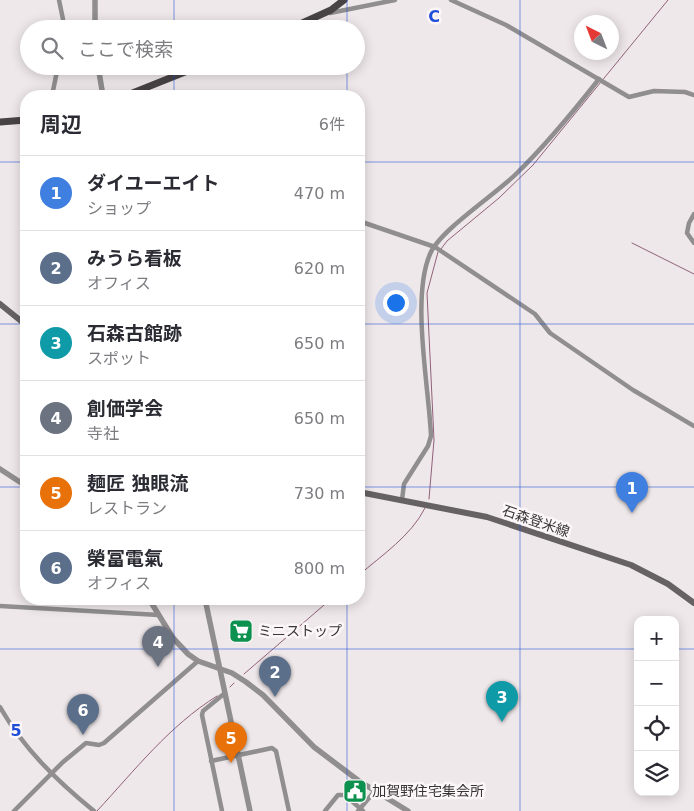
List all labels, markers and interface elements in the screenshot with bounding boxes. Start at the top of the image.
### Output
text: C [428,7,440,26]
north arrow [574,15,619,60]
search box [20,20,365,75]
icon: search [38,34,66,62]
text: ここで検索 [78,38,173,60]
text: 周辺 [40,113,82,137]
text: 6件 [319,115,345,134]
text: ダイユーエイト [87,172,220,194]
text: 1 [50,184,62,203]
text: 470 m [294,184,345,203]
text: ショップ [87,199,151,218]
text: みうら看板 [87,247,182,269]
text: 2 [50,259,62,278]
text: 620 m [294,259,345,278]
text: オフィス [87,274,151,293]
your location [383,290,409,316]
text: 石森古館跡 [87,322,182,344]
text: 3 [50,334,62,353]
text: 650 m [294,334,345,353]
text: スポット [87,349,151,368]
text: 創価学会 [87,397,163,419]
text: 4 [50,409,62,428]
text: 650 m [294,409,345,428]
text: 寺社 [87,424,119,443]
text: 麺匠 独眼流 [87,472,189,494]
pin: 1 [616,472,648,513]
text: 5 [50,484,62,503]
text: 730 m [294,484,345,503]
text: レストラン [87,499,167,518]
street label: 石森登米線 [500,502,572,540]
text: 榮冨電氣 [87,547,163,569]
text: 6 [50,559,62,578]
text: 800 m [294,559,345,578]
text: オフィス [87,574,151,593]
map controls [634,616,679,796]
button: + [634,616,679,661]
supermarket icon: ミニストップ [228,618,254,644]
place label: ミニストップ [258,623,342,639]
pin: 4 [142,626,174,667]
pin: 2 [259,656,291,697]
button: − [634,661,679,706]
pin: 3 [486,681,518,722]
pin: 6 [67,694,99,735]
button: locate [634,706,679,751]
text: 5 [10,721,22,740]
pin: 5 [215,722,247,763]
button: layers [634,751,679,796]
public building icon: 加賀野住宅集会所 [342,778,368,804]
place label: 加賀野住宅集会所 [372,783,484,799]

